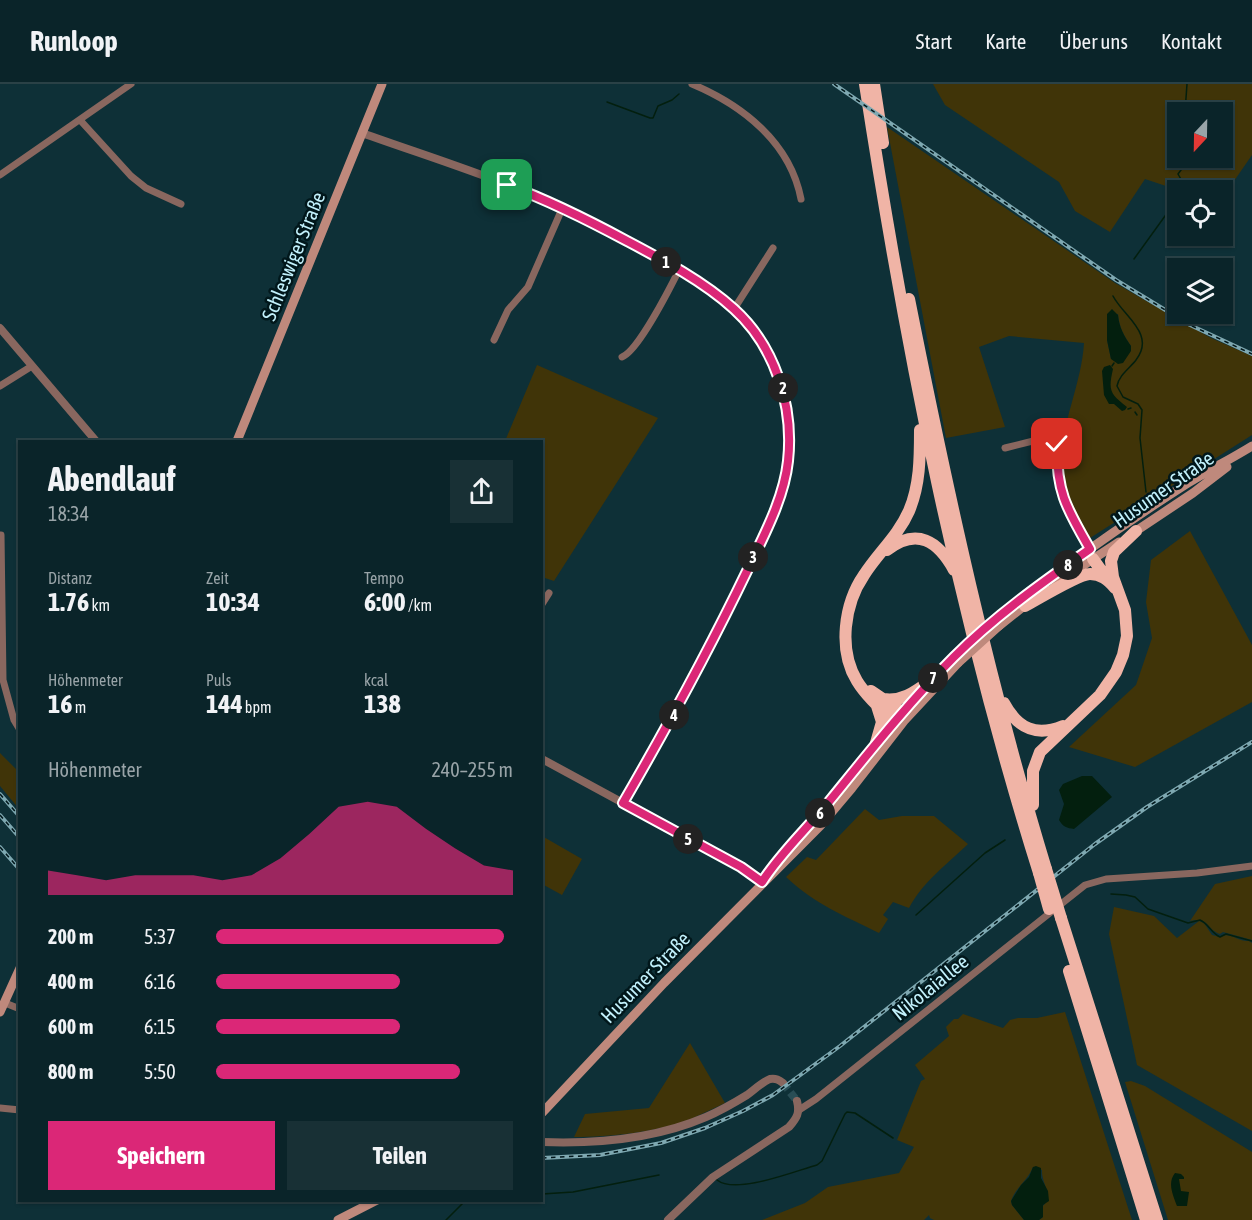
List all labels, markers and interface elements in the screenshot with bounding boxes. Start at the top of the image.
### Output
text: Runloop [30,25,118,57]
text: Start [916,29,952,53]
text: Karte [985,29,1026,53]
text: Über uns [1059,29,1128,53]
text: Kontakt [1161,29,1222,53]
north arrow [1167,102,1233,168]
map controls [1167,102,1233,324]
pin [481,159,532,210]
icon: arrive [490,168,523,201]
button: locate [1167,180,1233,246]
street label: Schleswiger Straße [257,188,329,324]
pin: 1 [651,247,681,277]
text: 1 [662,253,670,271]
button: layers [1167,258,1233,324]
pin: 2 [768,373,798,403]
text: 2 [779,379,787,397]
pin [1031,418,1082,469]
icon: check [1040,427,1073,460]
street label: Husumer Straße [1108,446,1218,532]
text: Abendlauf [48,460,176,498]
button: share [450,460,513,523]
text: 18:34 [48,502,89,525]
pin: 3 [738,542,768,572]
text: 3 [749,548,757,566]
pin: 8 [1053,550,1083,580]
text: 8 [1064,556,1072,574]
text: Distanz [48,569,92,587]
text: Zeit [206,569,229,587]
text: Tempo [364,569,404,587]
text: 1.76 [48,587,89,617]
text: 10:34 [206,587,260,617]
text: 6:00 [364,587,406,617]
text: km [89,596,110,614]
text: /km [406,596,432,614]
pin: 7 [918,663,948,693]
text: 7 [929,669,937,687]
text: Höhenmeter [48,671,123,689]
text: Puls [206,671,231,689]
text: kcal [364,671,388,689]
text: 16 [48,689,72,719]
text: 144 [206,689,243,719]
text: 138 [364,689,401,719]
text: m [72,698,86,716]
text: bpm [243,698,272,716]
pin: 4 [659,700,689,730]
text: 4 [670,706,678,724]
text: Höhenmeter [48,758,142,781]
text: 240–255 m [431,758,513,781]
pin: 6 [805,798,835,828]
text: 6 [816,804,824,822]
pin: 5 [673,824,703,854]
text: 5 [684,830,692,848]
text: 200 m [48,925,93,948]
text: 5:37 [144,925,176,948]
street label: Husumer Straße [596,927,694,1027]
street label: Nikolaiallee [887,949,973,1025]
text: 400 m [48,970,93,993]
text: 6:16 [144,970,176,993]
text: 600 m [48,1015,93,1038]
text: 6:15 [144,1015,176,1038]
text: 800 m [48,1060,93,1083]
text: 5:50 [144,1060,176,1083]
button: Speichern [48,1121,275,1190]
button: Teilen [287,1121,513,1190]

